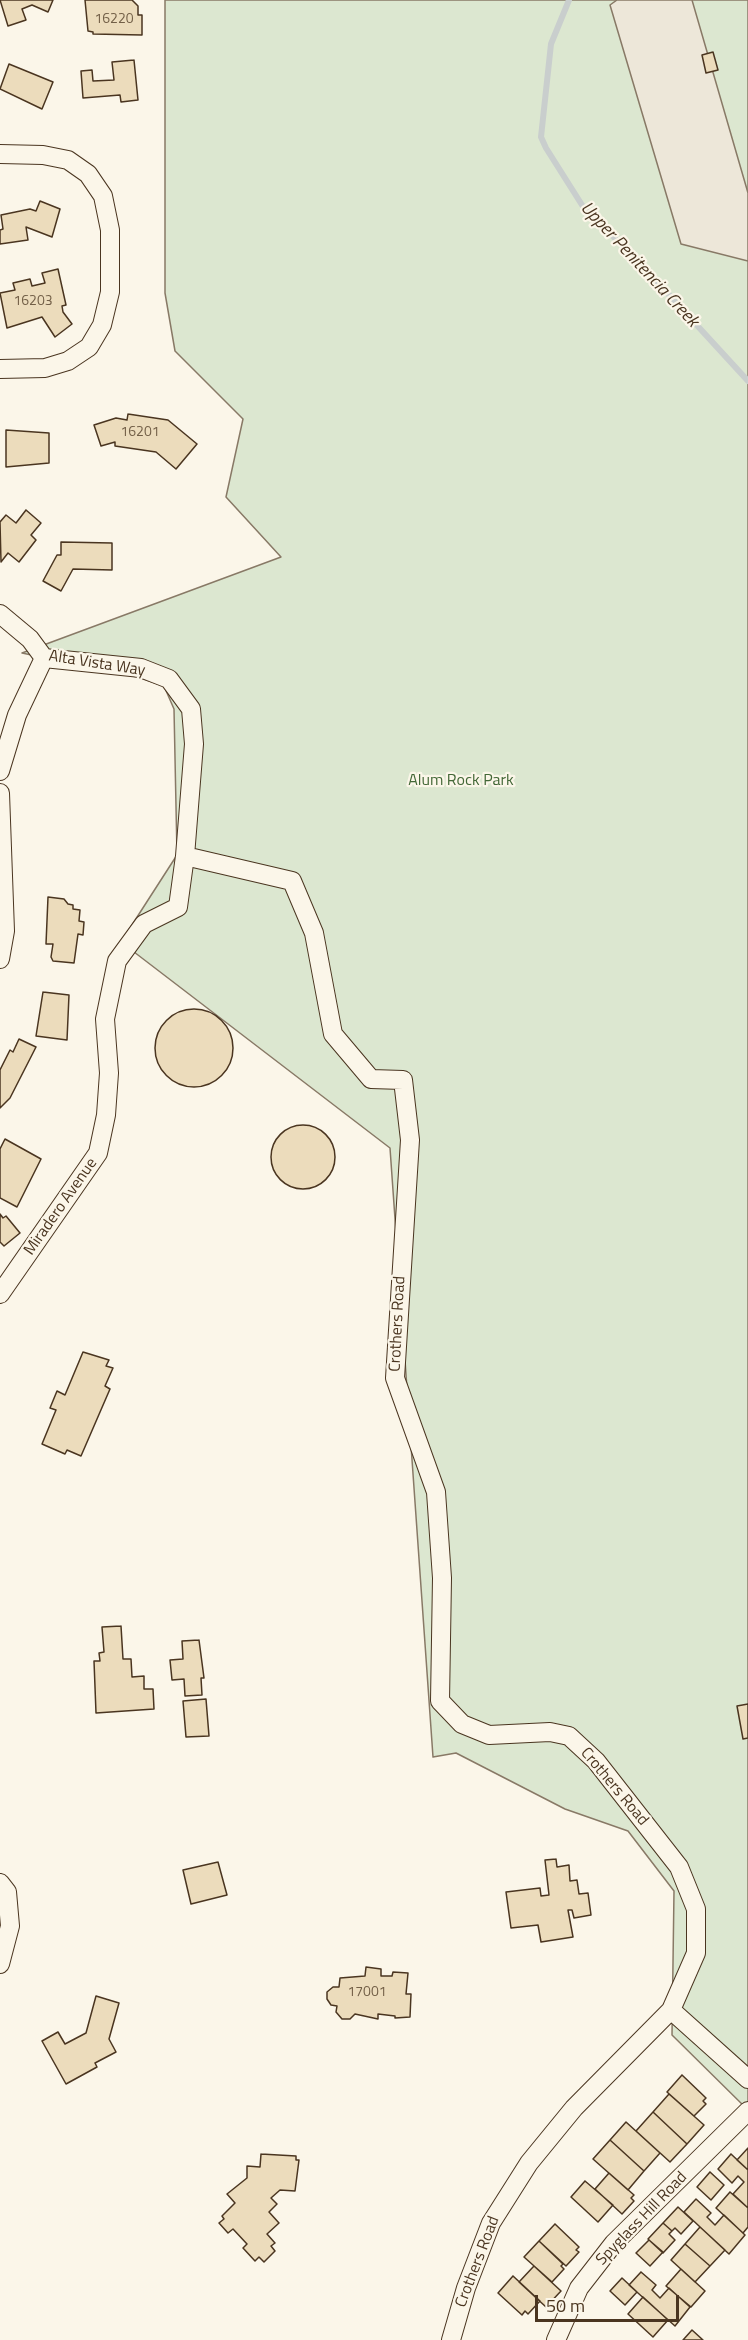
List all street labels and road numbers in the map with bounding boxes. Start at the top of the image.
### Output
street label: Alta Vista Way [47,647,147,681]
street label: Miradero Avenue [20,1155,102,1259]
street label: Crothers Road [386,1276,410,1372]
street label: Crothers Road [576,1744,652,1830]
street label: Spyglass Hill Road [592,2168,692,2270]
street label: Crothers Road [452,2214,504,2310]

